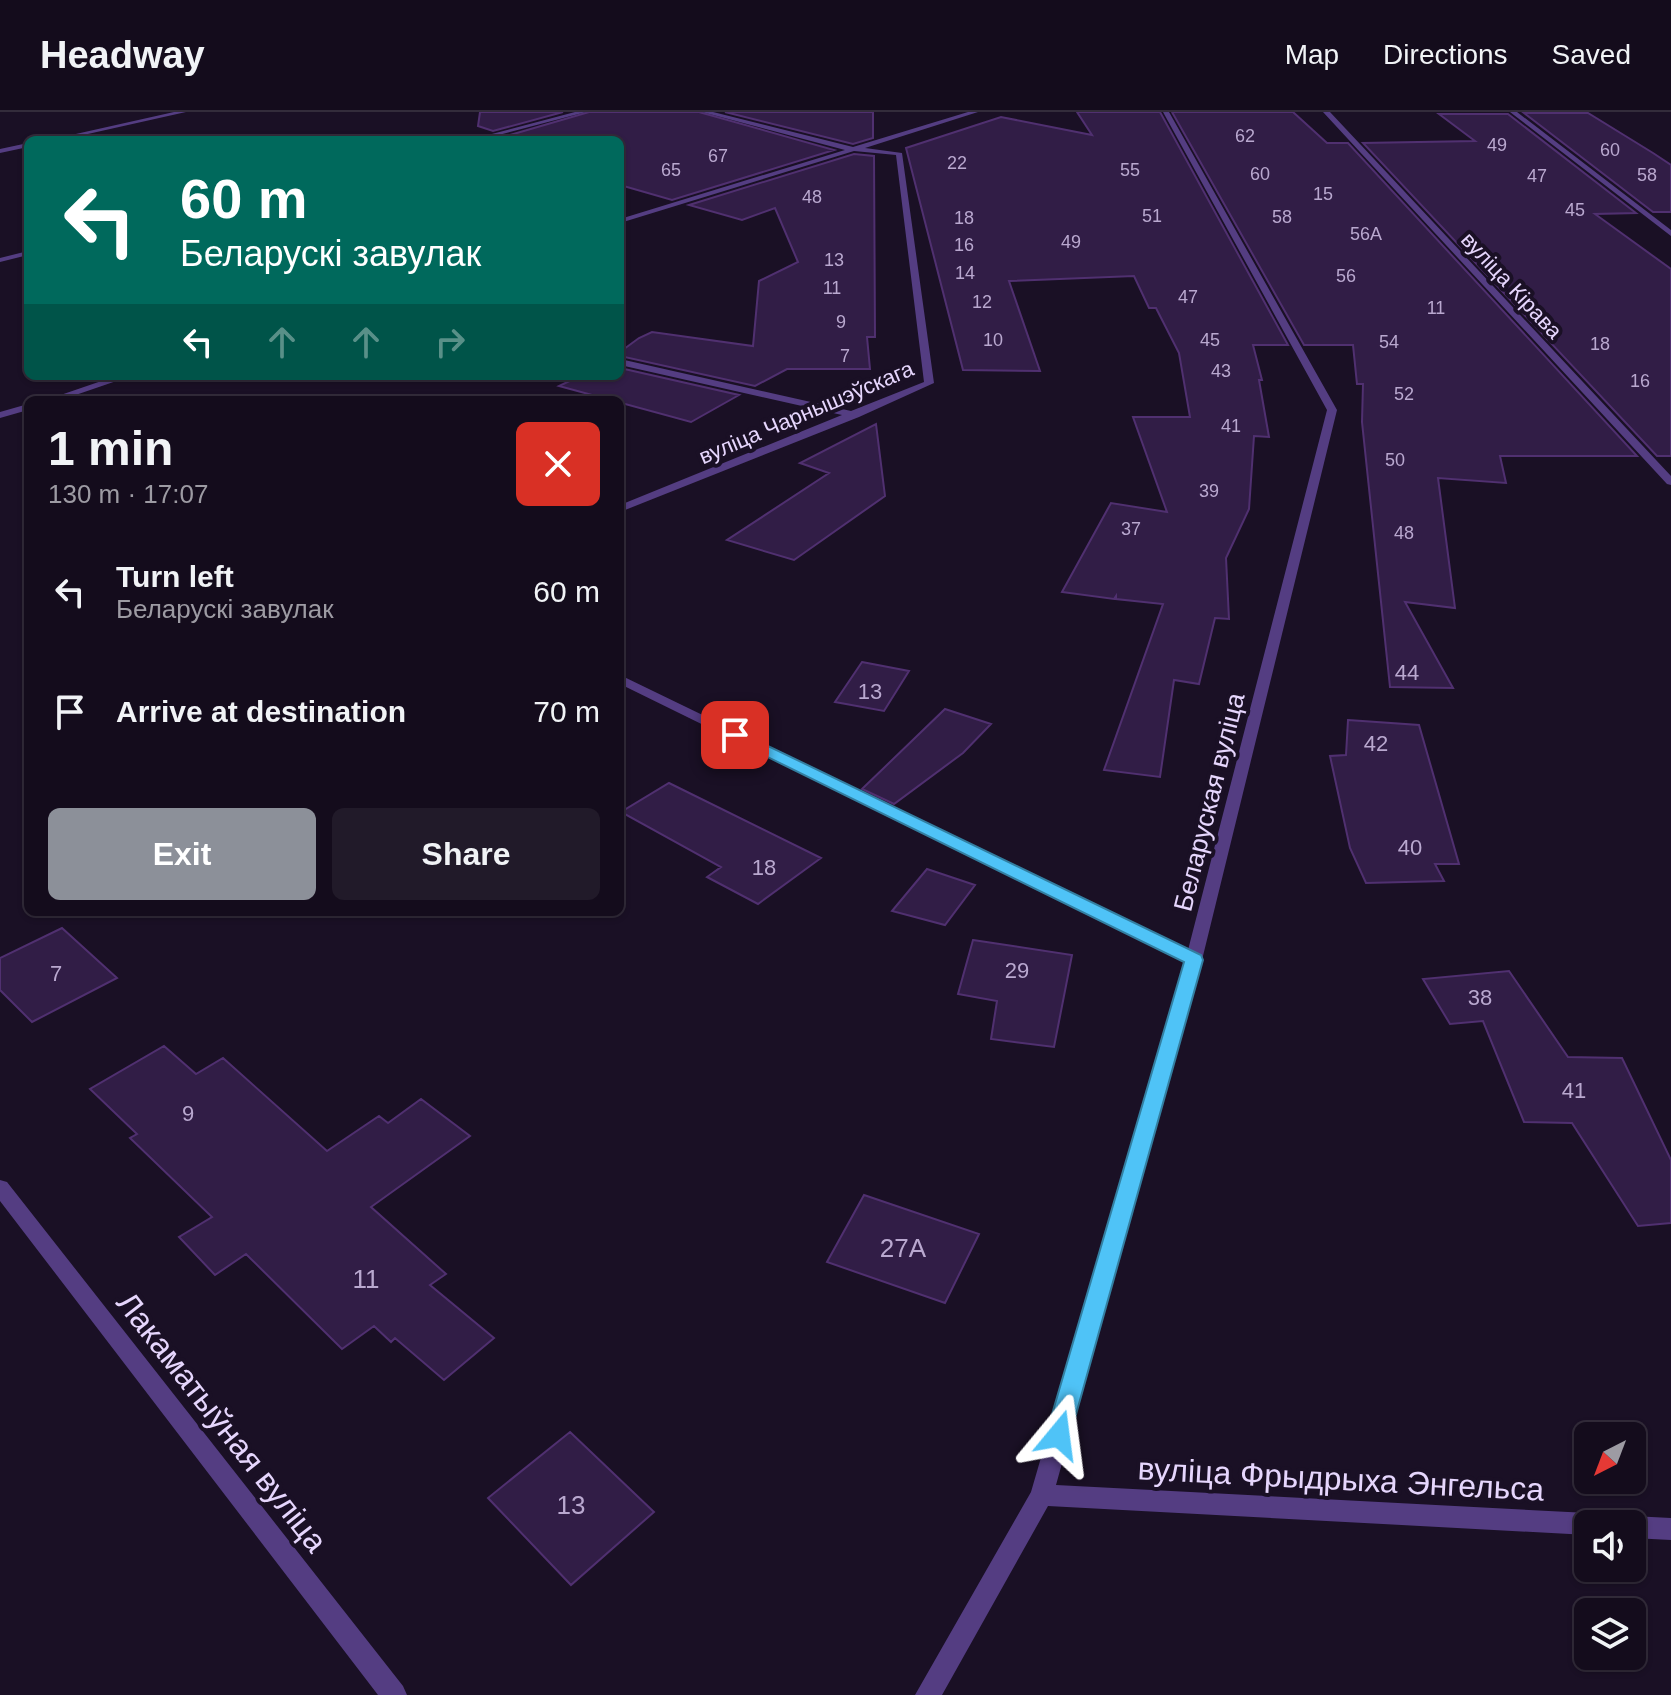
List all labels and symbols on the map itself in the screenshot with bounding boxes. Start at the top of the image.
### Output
house number: 62 [1235,126,1255,146]
house number: 49 [1487,135,1507,155]
house number: 60 [1600,140,1620,160]
house number: 67 [708,146,728,166]
house number: 22 [947,153,967,173]
house number: 65 [661,160,681,180]
house number: 55 [1120,160,1140,180]
house number: 60 [1250,164,1270,184]
house number: 58 [1637,165,1657,185]
house number: 47 [1527,166,1547,186]
house number: 15 [1313,184,1333,204]
house number: 48 [802,187,822,207]
house number: 45 [1565,200,1585,220]
house number: 51 [1142,206,1162,226]
house number: 58 [1272,207,1292,227]
house number: 18 [954,208,974,228]
house number: 56А [1350,224,1382,244]
street label: вуліца Кірава [1456,227,1568,344]
house number: 49 [1061,232,1081,252]
house number: 16 [954,235,974,255]
house number: 13 [824,250,844,270]
house number: 14 [955,263,975,283]
house number: 56 [1336,266,1356,286]
house number: 11 [823,278,841,298]
house number: 47 [1178,287,1198,307]
house number: 12 [972,292,992,312]
house number: 11 [1427,298,1445,318]
house number: 9 [836,312,846,332]
house number: 10 [983,330,1003,350]
house number: 45 [1200,330,1220,350]
house number: 54 [1379,332,1399,352]
house number: 18 [1590,334,1610,354]
house number: 7 [840,346,850,366]
street label: вуліца Чарнышэўскага [695,356,918,469]
house number: 43 [1211,361,1231,381]
house number: 16 [1630,371,1650,391]
house number: 52 [1394,384,1414,404]
house number: 41 [1221,416,1241,436]
house number: 50 [1385,450,1405,470]
house number: 39 [1199,481,1219,501]
house number: 37 [1121,519,1141,539]
house number: 48 [1394,523,1414,543]
house number: 44 [1395,660,1419,685]
house number: 13 [858,679,882,704]
street label: Беларуская вуліца [1167,689,1251,914]
pin [701,701,769,769]
house number: 42 [1364,731,1388,756]
house number: 40 [1398,835,1422,860]
house number: 18 [752,855,776,880]
house number: 29 [1005,958,1029,983]
house number: 7 [50,961,62,986]
house number: 38 [1468,985,1492,1010]
house number: 41 [1562,1078,1586,1103]
house number: 9 [182,1101,194,1126]
house number: 27А [880,1233,927,1263]
house number: 11 [353,1264,380,1294]
street label: Лакаматыўная вуліца [110,1285,335,1559]
position arrow [1017,1393,1101,1477]
north arrow [1574,1422,1646,1494]
street label: вуліца Фрыдрыха Энгельса [1137,1450,1545,1508]
house number: 13 [557,1490,585,1520]

